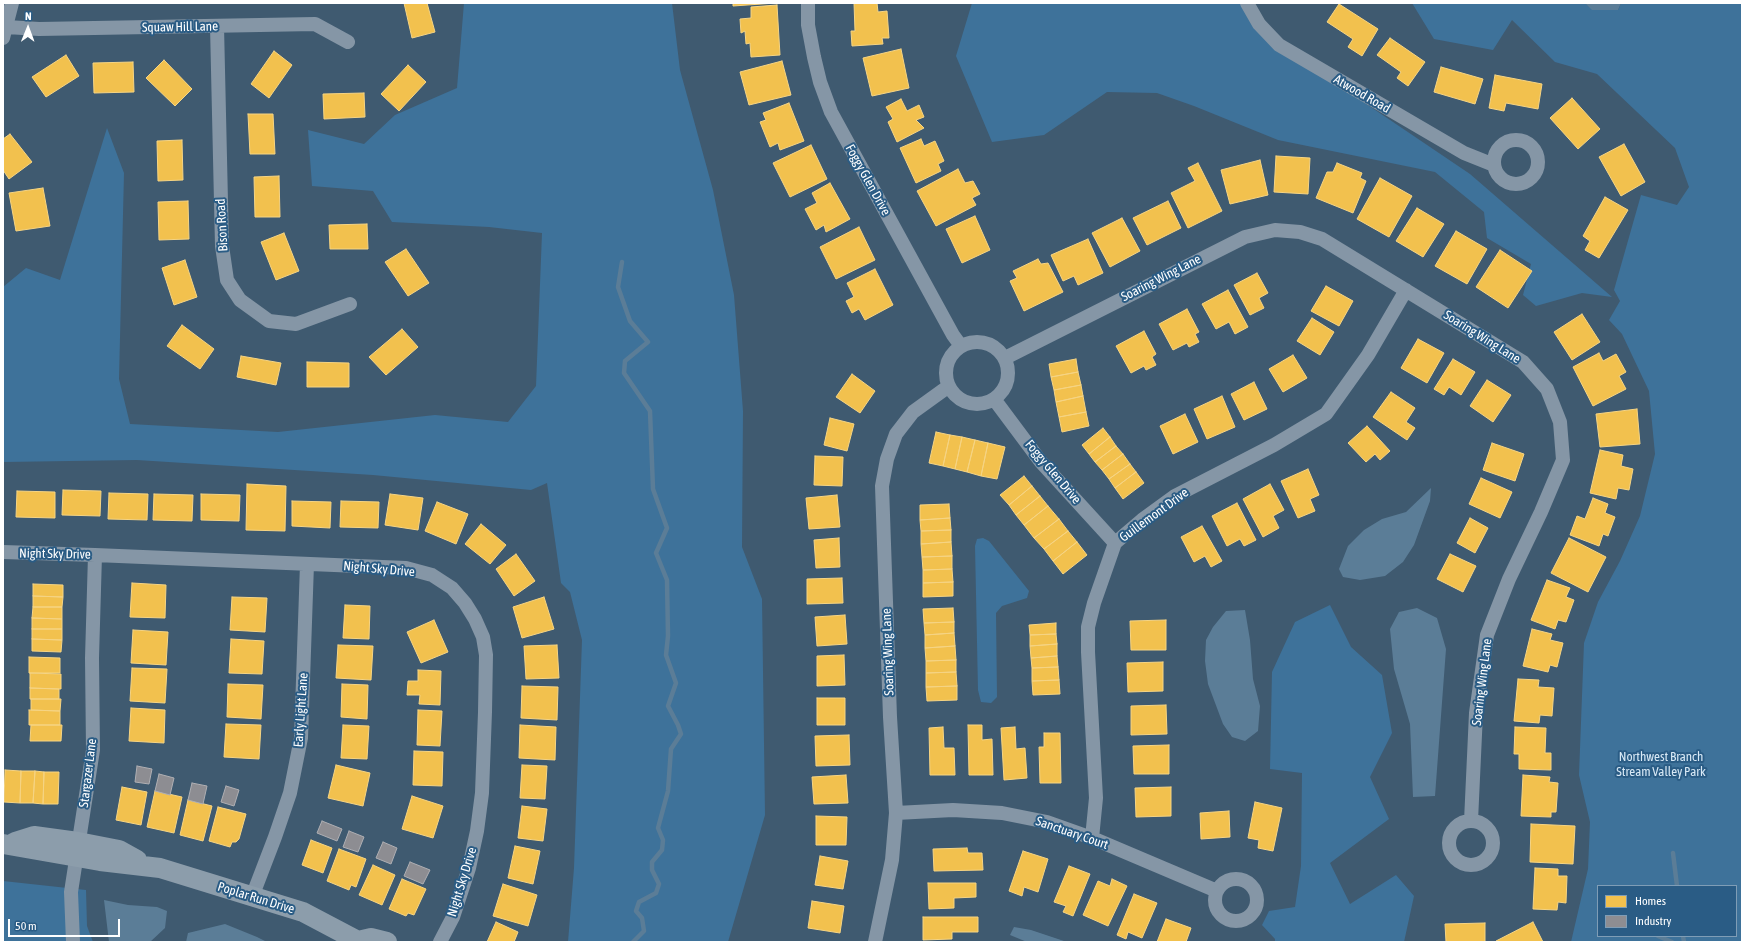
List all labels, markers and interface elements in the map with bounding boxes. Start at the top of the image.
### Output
north arrow [8,8,48,48]
text: N [25,10,32,22]
street label: Squaw Hill Lane [142,19,218,35]
street label: Atwood Road [1331,72,1393,116]
street label: Foggy Glen Drive [842,142,894,218]
street label: Bison Road [213,198,231,252]
street label: Soaring Wing Lane [1118,251,1204,305]
street label: Soaring Wing Lane [1441,307,1523,367]
street label: Foggy Glen Drive [1022,437,1084,507]
street label: Guillemont Drive [1117,485,1191,545]
street label: Night Sky Drive [19,546,91,562]
street label: Night Sky Drive [343,558,415,580]
street label: Soaring Wing Lane [879,608,897,696]
street label: Soaring Wing Lane [1469,638,1495,726]
street label: Early Light Lane [291,672,311,748]
street label: Stargazer Lane [76,738,100,808]
park label: Northwest Branch Stream Valley Park [1616,749,1706,780]
street label: Sanctuary Court [1034,813,1110,853]
street label: Night Sky Drive [444,845,480,919]
street label: Poplar Run Drive [216,879,296,917]
legend [1597,885,1737,937]
text: Homes [1635,894,1666,908]
scale bar [10,911,122,937]
text: Industry [1635,914,1672,928]
text: 50 m [15,919,37,933]

